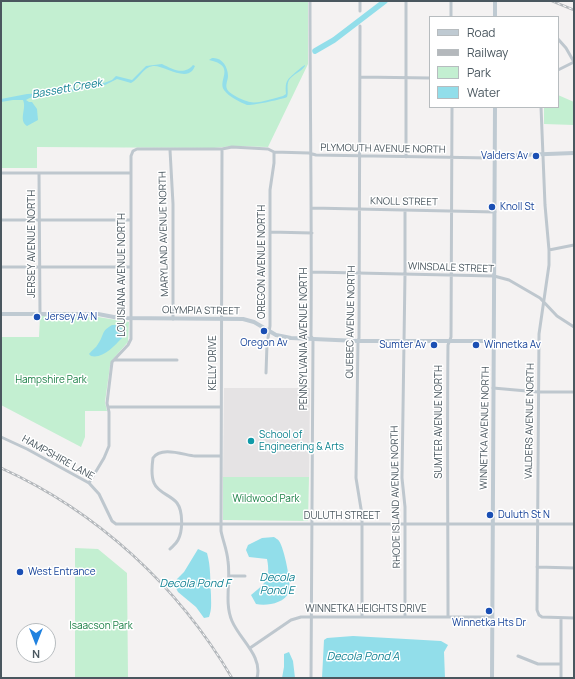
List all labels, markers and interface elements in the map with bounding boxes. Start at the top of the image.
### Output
legend [429,16,559,108]
text: Road [467,24,495,41]
text: Railway [467,44,508,61]
text: Park [467,64,491,81]
water label: Bassett Creek [31,76,103,102]
text: Water [467,84,500,101]
street label: PLYMOUTH AVENUE NORTH [320,142,446,156]
place label: Valders Av [481,150,528,162]
marker: Valders Av [531,151,541,161]
street label: MARYLAND AVENUE NORTH [157,171,171,297]
street label: JERSEY AVENUE NORTH [26,190,38,298]
street label: KNOLL STREET [370,195,438,209]
place label: Knoll St [500,201,535,213]
marker: Knoll St [487,202,497,212]
street label: OREGON AVENUE NORTH [256,205,268,319]
street label: LOUISIANA AVENUE NORTH [116,213,128,337]
street label: WINSDALE STREET [408,261,494,275]
street label: QUEBEC AVENUE NORTH [344,265,358,379]
street label: PENNSYLVANIA AVENUE NORTH [298,268,310,410]
street label: OLYMPIA STREET [162,304,240,318]
place label: Jersey Av N [45,311,97,323]
marker: Jersey Av N [32,312,42,322]
marker: Oregon Av [259,326,269,336]
street label: KELLY DRIVE [207,335,219,391]
place label: Oregon Av [240,337,288,349]
place label: Sumter Av [379,339,426,351]
place label: Winnetka Av [484,339,541,351]
marker: Sumter Av [429,340,439,350]
marker: Winnetka Av [471,340,481,350]
street label: VALDERS AVENUE NORTH [523,363,537,479]
street label: SUMTER AVENUE NORTH [433,365,445,479]
street label: WINNETKA AVENUE NORTH [478,366,492,490]
park label: Hampshire Park [15,374,87,386]
street label: RHODE ISLAND AVENUE NORTH [389,426,403,568]
place label: School of Engineering & Arts [259,429,344,452]
street label: HAMPSHIRE LANE [20,433,96,483]
marker: School of Engineering & Arts [246,436,256,446]
park label: Wildwood Park [233,493,299,505]
place label: Duluth St N [498,509,550,521]
street label: DULUTH STREET [304,510,380,522]
marker: Duluth St N [485,510,495,520]
place label: West Entrance [28,566,96,578]
marker: West Entrance [15,567,25,577]
water label: Decola Pond E [260,571,294,597]
water label: Decola Pond F [160,577,230,591]
street label: WINNETKA HEIGHTS DRIVE [305,603,427,615]
marker: Winnetka Hts Dr [484,606,494,616]
place label: Winnetka Hts Dr [452,617,526,629]
park label: Isaacson Park [69,620,133,632]
north arrow [16,623,56,663]
text: N [32,647,40,662]
water label: Decola Pond A [327,650,399,664]

